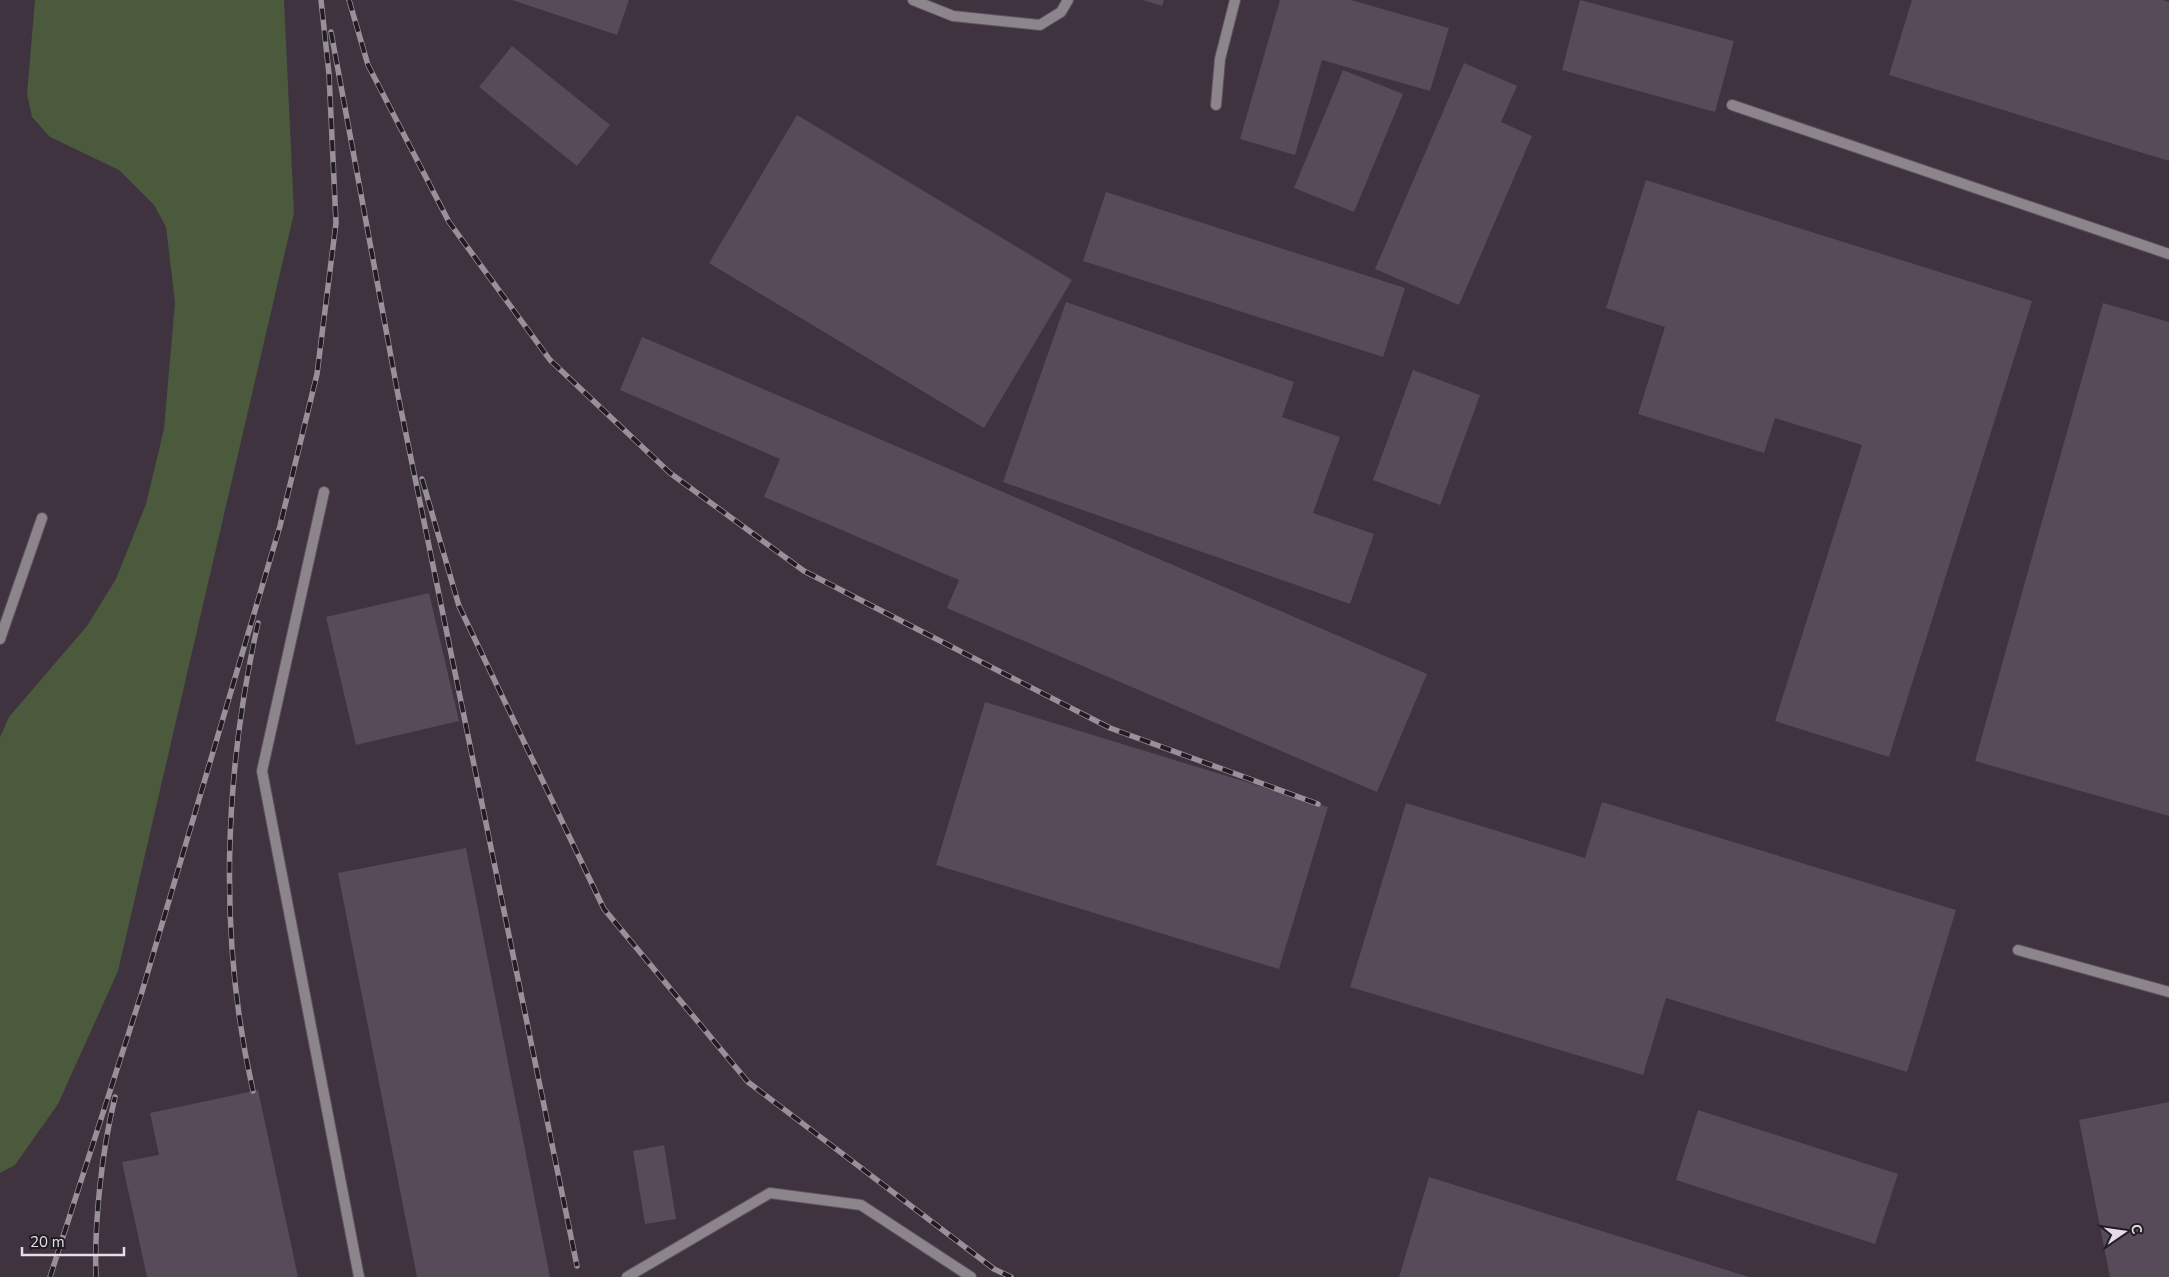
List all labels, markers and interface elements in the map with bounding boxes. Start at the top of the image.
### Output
north arrow [2099,1207,2149,1257]
text: С [2126,1222,2147,1236]
scale bar [22,1224,125,1256]
text: 20 m [30,1232,65,1252]

